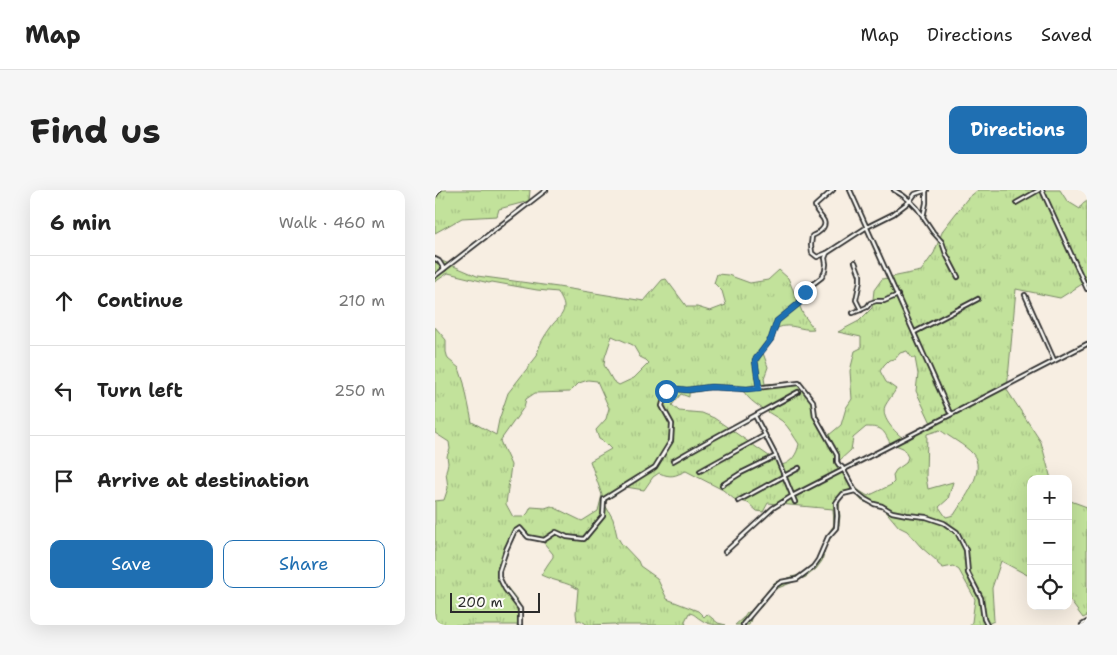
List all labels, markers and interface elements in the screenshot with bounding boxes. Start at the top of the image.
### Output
text: Map [25,19,81,51]
text: Map [861,23,899,47]
text: Directions [927,23,1013,47]
text: Saved [1041,23,1092,47]
button: Directions [949,106,1087,154]
text: Find us [30,107,161,154]
text: 6 min [50,209,111,237]
text: Walk · 460 m [279,212,385,233]
route end [794,281,817,304]
icon: ahead [50,287,78,315]
text: Continue [97,288,183,313]
text: 210 m [338,290,385,311]
icon: left [50,377,78,405]
text: Turn left [97,378,183,403]
text: 250 m [334,380,385,401]
route start [655,380,678,403]
icon: arrive [50,467,78,495]
text: Arrive at destination [97,468,309,493]
map controls [1027,475,1072,610]
button: + [1027,475,1072,520]
button: − [1027,520,1072,565]
button: Save [50,540,213,588]
button: Share [223,540,385,588]
button: locate [1027,565,1072,610]
scale bar [450,590,540,613]
text: 200 m [457,593,503,611]

